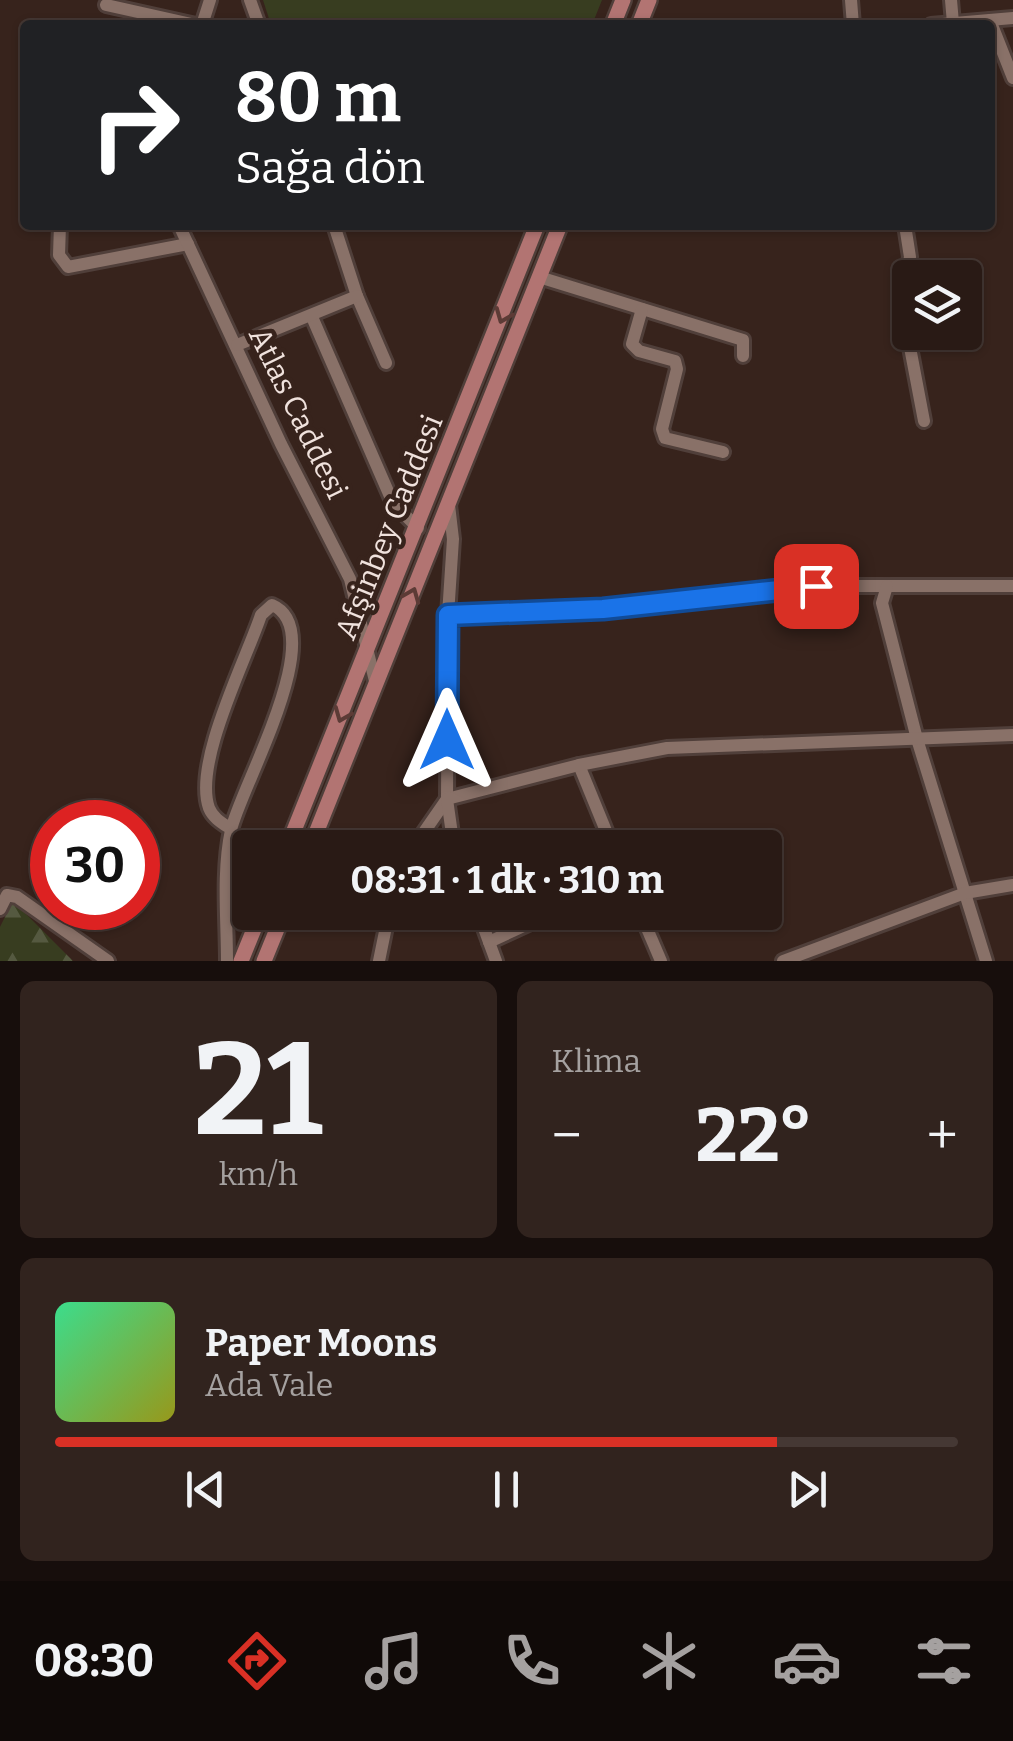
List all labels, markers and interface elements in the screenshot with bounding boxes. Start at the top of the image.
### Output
text: 80 m [235,56,401,140]
icon: right [70,60,200,190]
text: Sağa dön [235,141,425,195]
map controls [892,260,982,350]
button: layers [892,260,982,350]
one-way arrow [494,306,514,324]
street label: Atlas Caddesi [241,321,355,505]
street label: Afşinbey Caddesi [328,409,451,645]
pin [774,544,859,629]
icon: arrive [789,559,844,614]
one-way arrow [401,587,421,605]
position arrow [395,688,499,792]
one-way arrow [334,705,354,723]
speed limit sign: 30 [30,800,160,930]
text: 08:31 · 1 dk · 310 m [350,857,664,903]
text: 21 [194,1012,323,1168]
text: Klima [552,1042,641,1080]
text: 22° [695,1091,813,1181]
text: − [552,1103,582,1169]
text: + [927,1103,958,1169]
text: km/h [219,1155,298,1193]
text: Paper Moons [205,1320,437,1366]
text: Ada Vale [205,1366,333,1404]
icon: previous [178,1462,233,1517]
icon: pause [479,1462,534,1517]
icon: next [780,1462,835,1517]
icon: directions [222,1626,292,1696]
icon: music [359,1626,429,1696]
icon: phone [497,1626,567,1696]
icon: climate [634,1626,704,1696]
icon: car [772,1626,842,1696]
icon: filters [909,1626,979,1696]
text: 08:30 [34,1634,154,1688]

